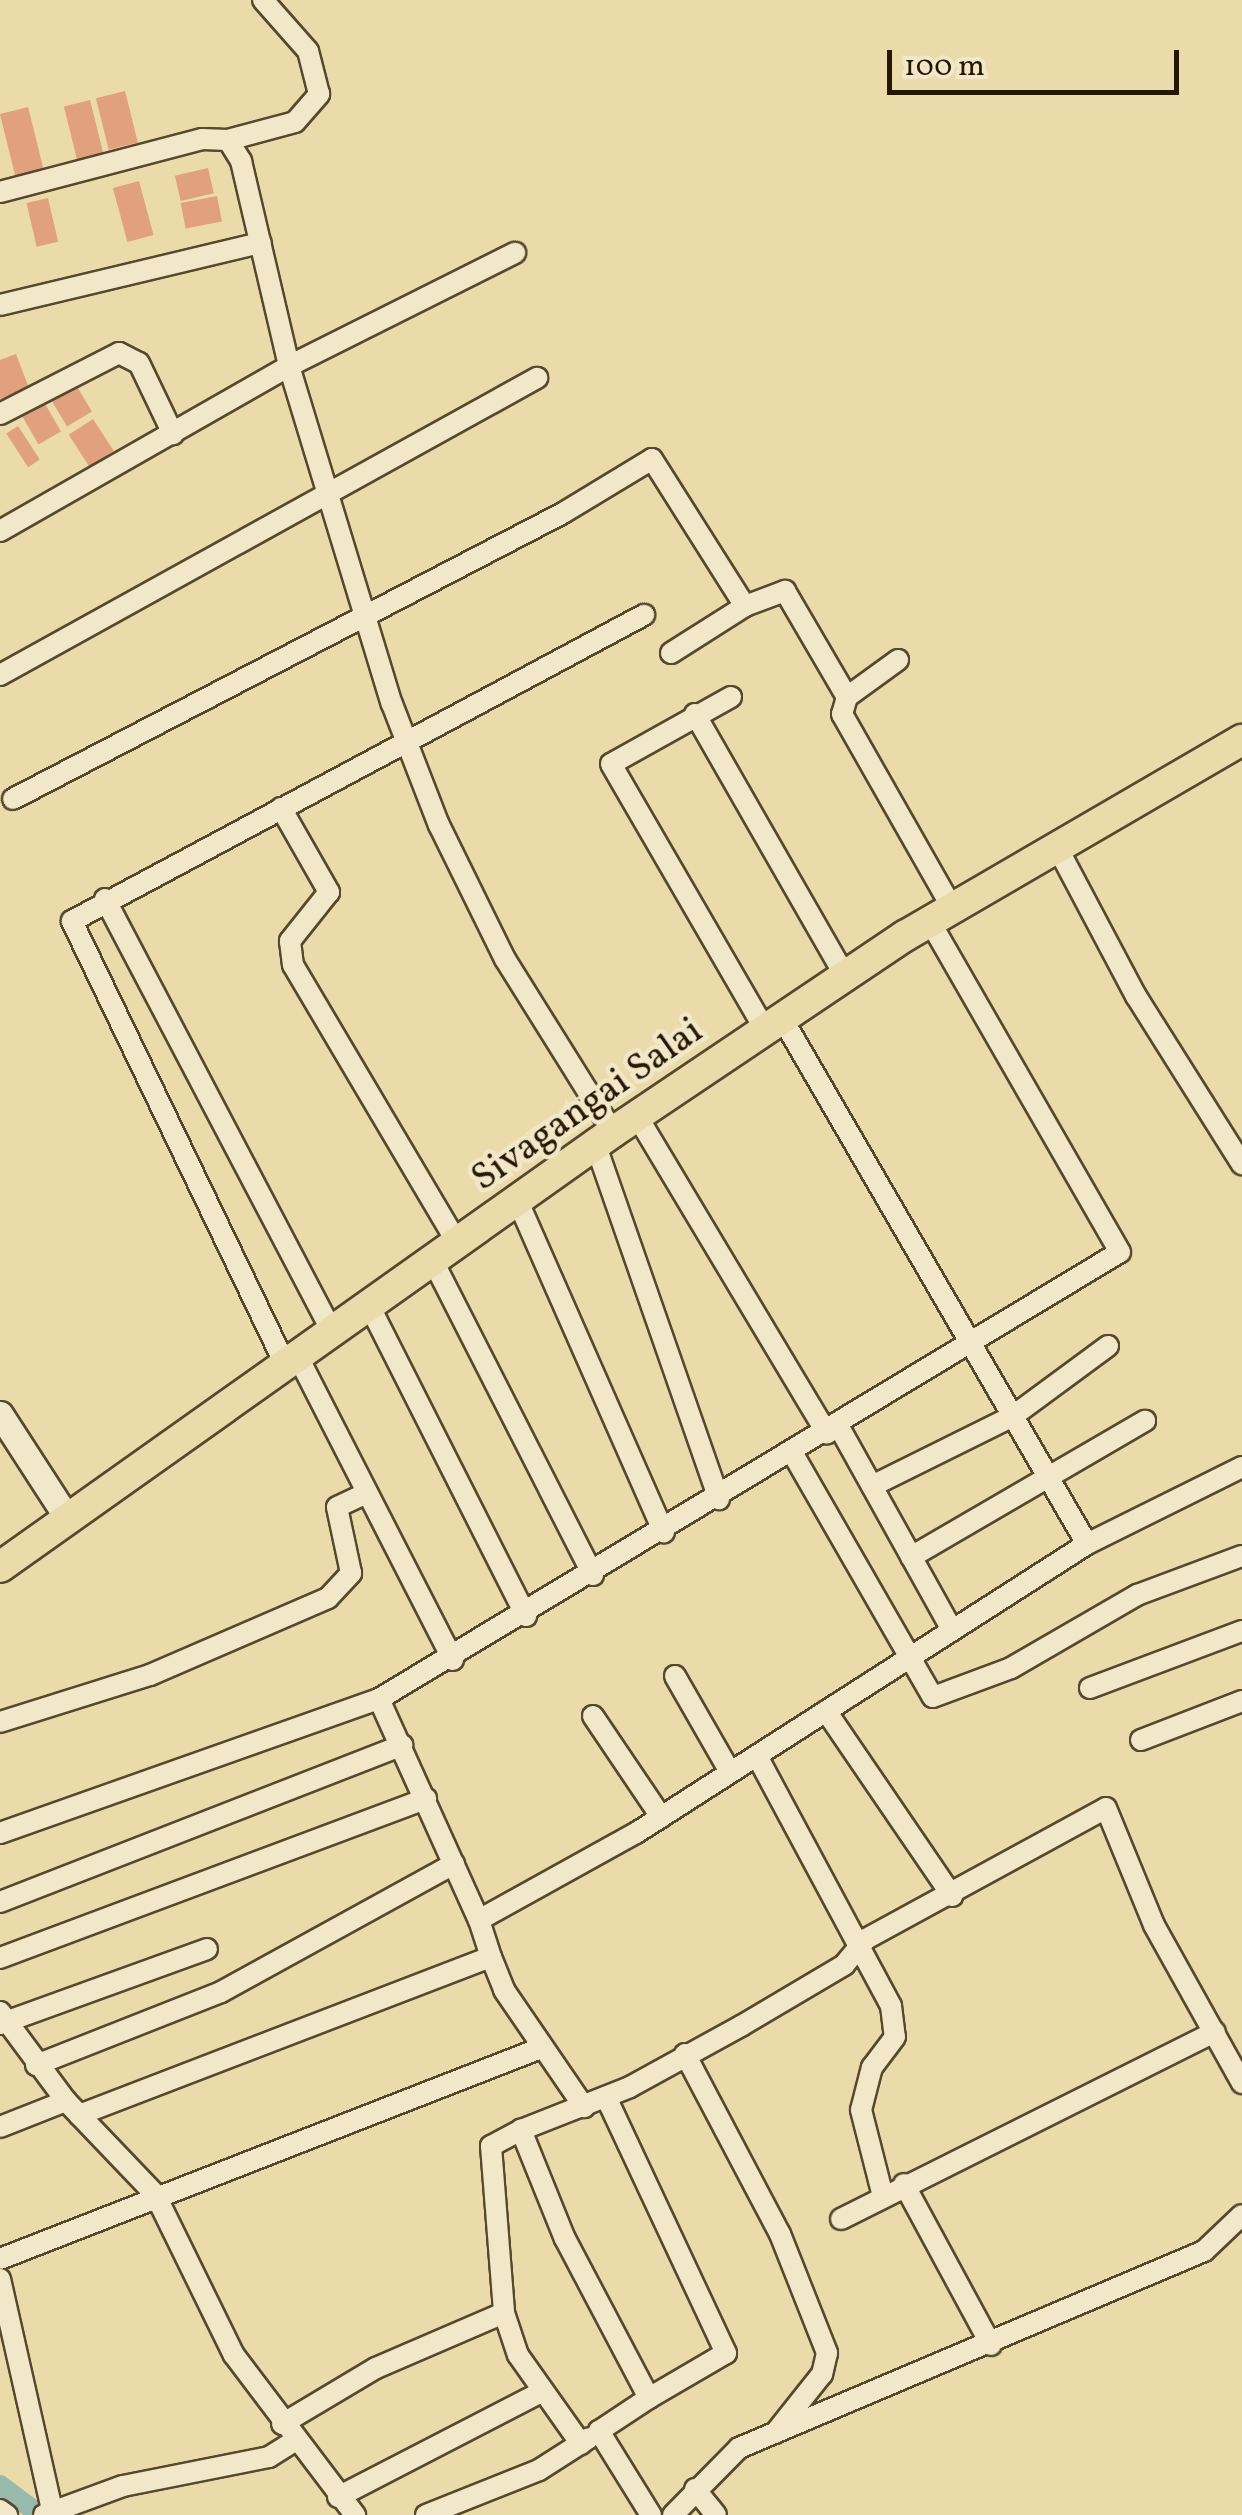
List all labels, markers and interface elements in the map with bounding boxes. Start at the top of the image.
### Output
scale bar [892,30,1184,92]
text: 100 m [904,46,985,88]
street label: Sivagangai Salai [464,1009,712,1203]

